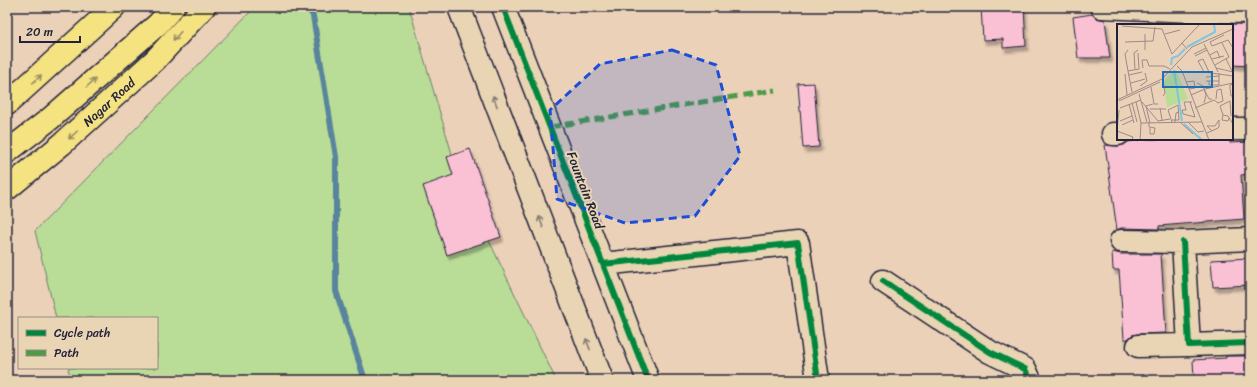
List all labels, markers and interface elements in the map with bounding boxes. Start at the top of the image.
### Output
scale bar [20,18,80,44]
text: 20 m [26,21,53,43]
inset map [1117,24,1233,140]
one-way arrow [173,31,182,41]
street label: Nagar Road [77,71,142,133]
one-way arrow [31,74,42,83]
one-way arrow [86,78,96,87]
one-way arrow [490,95,498,107]
one-way arrow [68,130,78,139]
street label: Fountain Road [560,148,611,234]
one-way arrow [537,217,545,229]
legend [18,317,158,369]
text: Cycle path [54,322,110,344]
one-way arrow [583,338,591,350]
text: Path [54,342,79,364]

